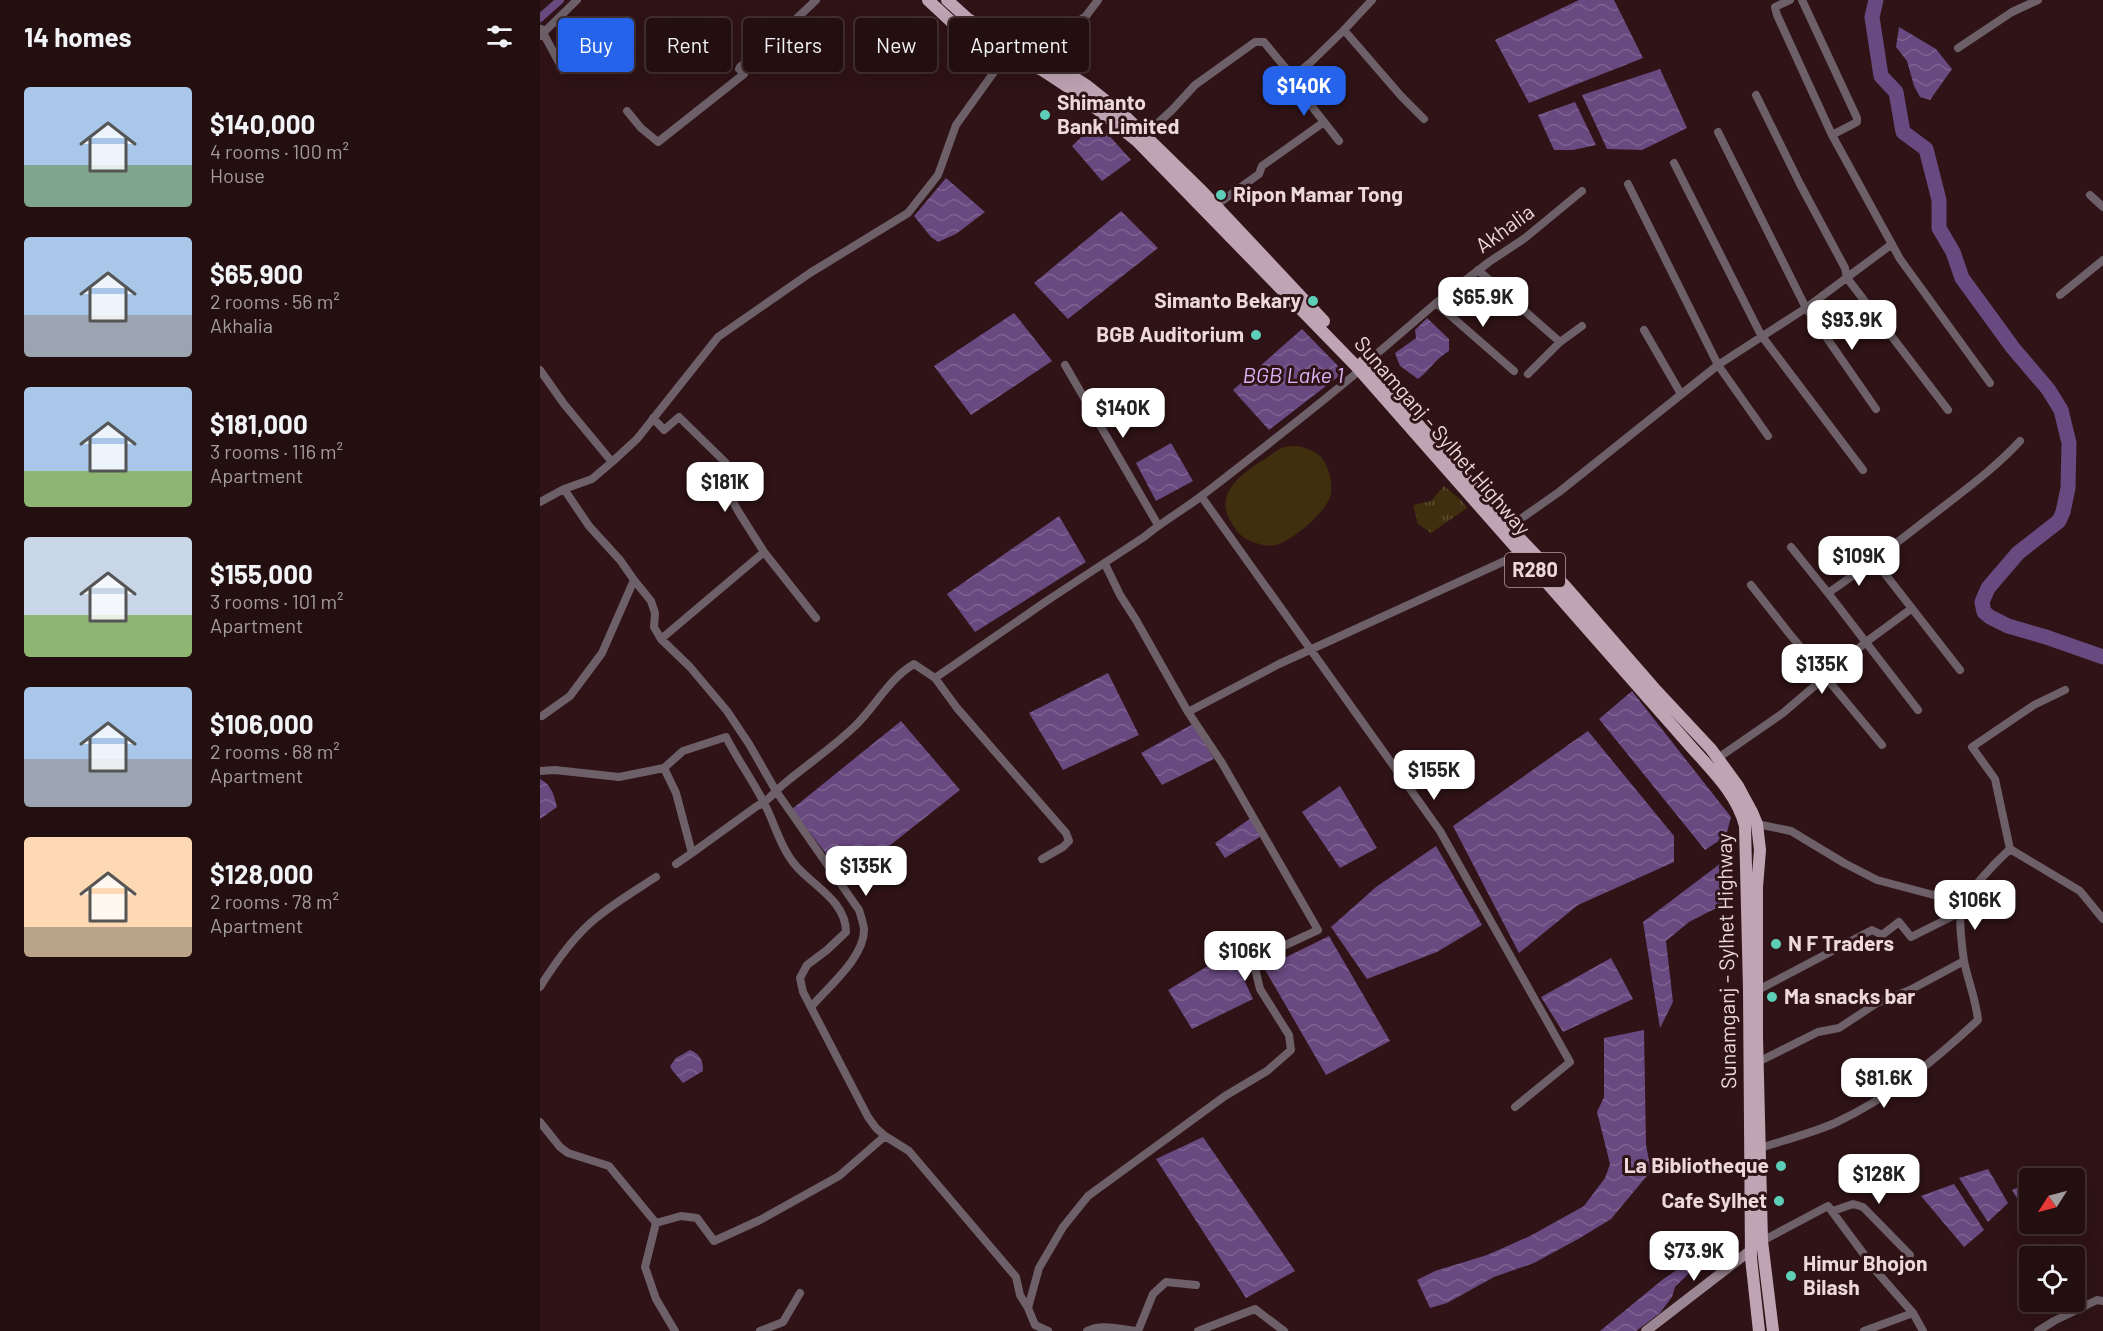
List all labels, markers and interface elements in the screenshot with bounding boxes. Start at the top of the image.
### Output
chip: Buy [558,18,634,72]
chip: Rent [646,18,731,72]
chip: Filters [743,18,843,72]
chip: New [855,18,937,72]
chip: Apartment [949,18,1089,72]
icon: filters [483,20,516,53]
text: 14 homes [24,21,131,52]
pin: $140K [1262,66,1346,117]
text: $140K [1277,73,1331,97]
place label: Shimanto Bank Limited [1057,89,1179,138]
text: $140,000 [210,108,315,139]
marker: Shimanto Bank Limited [1038,108,1052,122]
icon: home [72,111,144,183]
text: 4 rooms · 100 m² [210,139,349,163]
text: House [210,163,265,187]
place label: Ripon Mamar Tong [1233,181,1403,206]
marker: Ripon Mamar Tong [1214,188,1228,202]
street label: Akhalia [1470,198,1538,257]
text: $65,900 [210,258,303,289]
icon: home [72,261,144,333]
pin: $65.9K [1434,277,1532,328]
text: $65.9K [1452,284,1514,308]
place label: Simanto Bekary [1154,287,1301,312]
text: 2 rooms · 56 m² [210,289,340,313]
marker: Simanto Bekary [1306,294,1320,308]
pin: $93.9K [1803,300,1901,351]
text: $93.9K [1821,307,1883,331]
text: Akhalia [210,313,273,337]
place label: BGB Auditorium [1096,321,1244,346]
marker: BGB Auditorium [1249,328,1263,342]
street label: Sunamganj - Sylhet Highway [1350,330,1537,540]
water label: BGB Lake 1 [1242,361,1344,387]
pin: $140K [1081,388,1165,439]
text: $140K [1096,395,1150,419]
text: $181,000 [210,408,308,439]
icon: home [72,411,144,483]
text: 3 rooms · 116 m² [210,439,343,463]
pin: $181K [683,462,767,513]
text: Apartment [210,463,303,487]
text: $181K [701,469,749,493]
pin: $109K [1817,536,1901,587]
text: $109K [1832,543,1886,567]
road number: R280 [1505,553,1565,587]
text: $155,000 [210,558,313,589]
icon: home [72,561,144,633]
text: 3 rooms · 101 m² [210,589,343,613]
text: Apartment [210,613,303,637]
pin: $135K [1780,644,1864,695]
text: $135K [1796,651,1848,675]
text: $106,000 [210,708,314,739]
icon: home [72,711,144,783]
text: 2 rooms · 68 m² [210,739,340,763]
pin: $155K [1392,750,1476,801]
text: $155K [1408,757,1460,781]
text: Apartment [210,763,303,787]
street label: Sunamganj - Sylhet Highway [1711,833,1740,1089]
pin: $135K [824,846,908,897]
text: $135K [840,853,892,877]
text: $128,000 [210,858,313,889]
icon: home [72,861,144,933]
pin: $106K [1933,880,2017,931]
text: $106K [1948,887,2002,911]
text: 2 rooms · 78 m² [210,889,339,913]
text: Apartment [210,913,303,937]
place label: N F Traders [1788,930,1894,955]
pin: $106K [1203,931,1287,982]
marker: N F Traders [1769,937,1783,951]
text: $106K [1218,938,1272,962]
place label: Ma snacks bar [1784,983,1915,1008]
marker: Ma snacks bar [1765,990,1779,1004]
pin: $81.6K [1835,1058,1933,1109]
text: $81.6K [1855,1065,1913,1089]
place label: La Bibliotheque [1624,1152,1769,1177]
pin: $128K [1837,1154,1921,1205]
marker: La Bibliotheque [1774,1159,1788,1173]
text: $128K [1852,1161,1906,1185]
north arrow [2019,1168,2085,1234]
map controls [2019,1168,2085,1312]
place label: Cafe Sylhet [1661,1187,1767,1212]
marker: Cafe Sylhet [1772,1194,1786,1208]
pin: $73.9K [1645,1231,1743,1282]
text: $73.9K [1664,1238,1724,1262]
button: locate [2019,1246,2085,1312]
place label: Himur Bhojon Bilash [1803,1250,1927,1299]
marker: Himur Bhojon Bilash [1784,1269,1798,1283]

